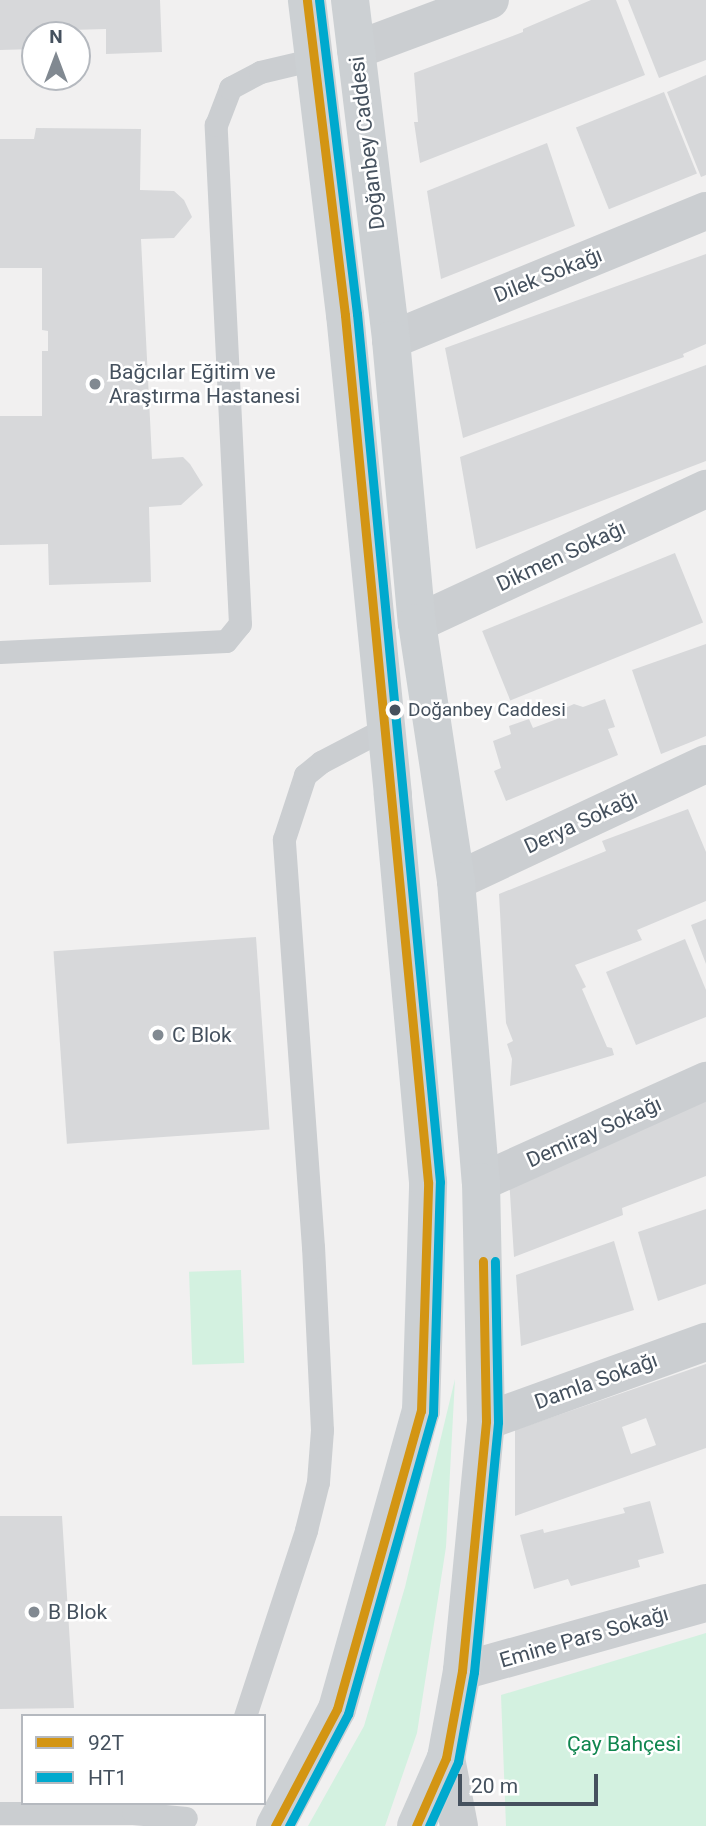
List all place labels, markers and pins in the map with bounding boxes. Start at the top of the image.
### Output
place label: Bağcılar Eğitim ve Araştırma Hastanesi [109,359,300,409]
marker: Bağcılar Eğitim ve Araştırma Hastanesi [87,376,103,392]
place label: Doğanbey Caddesi [408,699,566,721]
marker: Doğanbey Caddesi [388,703,402,717]
place label: C Blok [172,1022,232,1048]
marker: C Blok [150,1027,166,1043]
place label: B Blok [48,1599,107,1625]
marker: B Blok [26,1604,42,1620]

